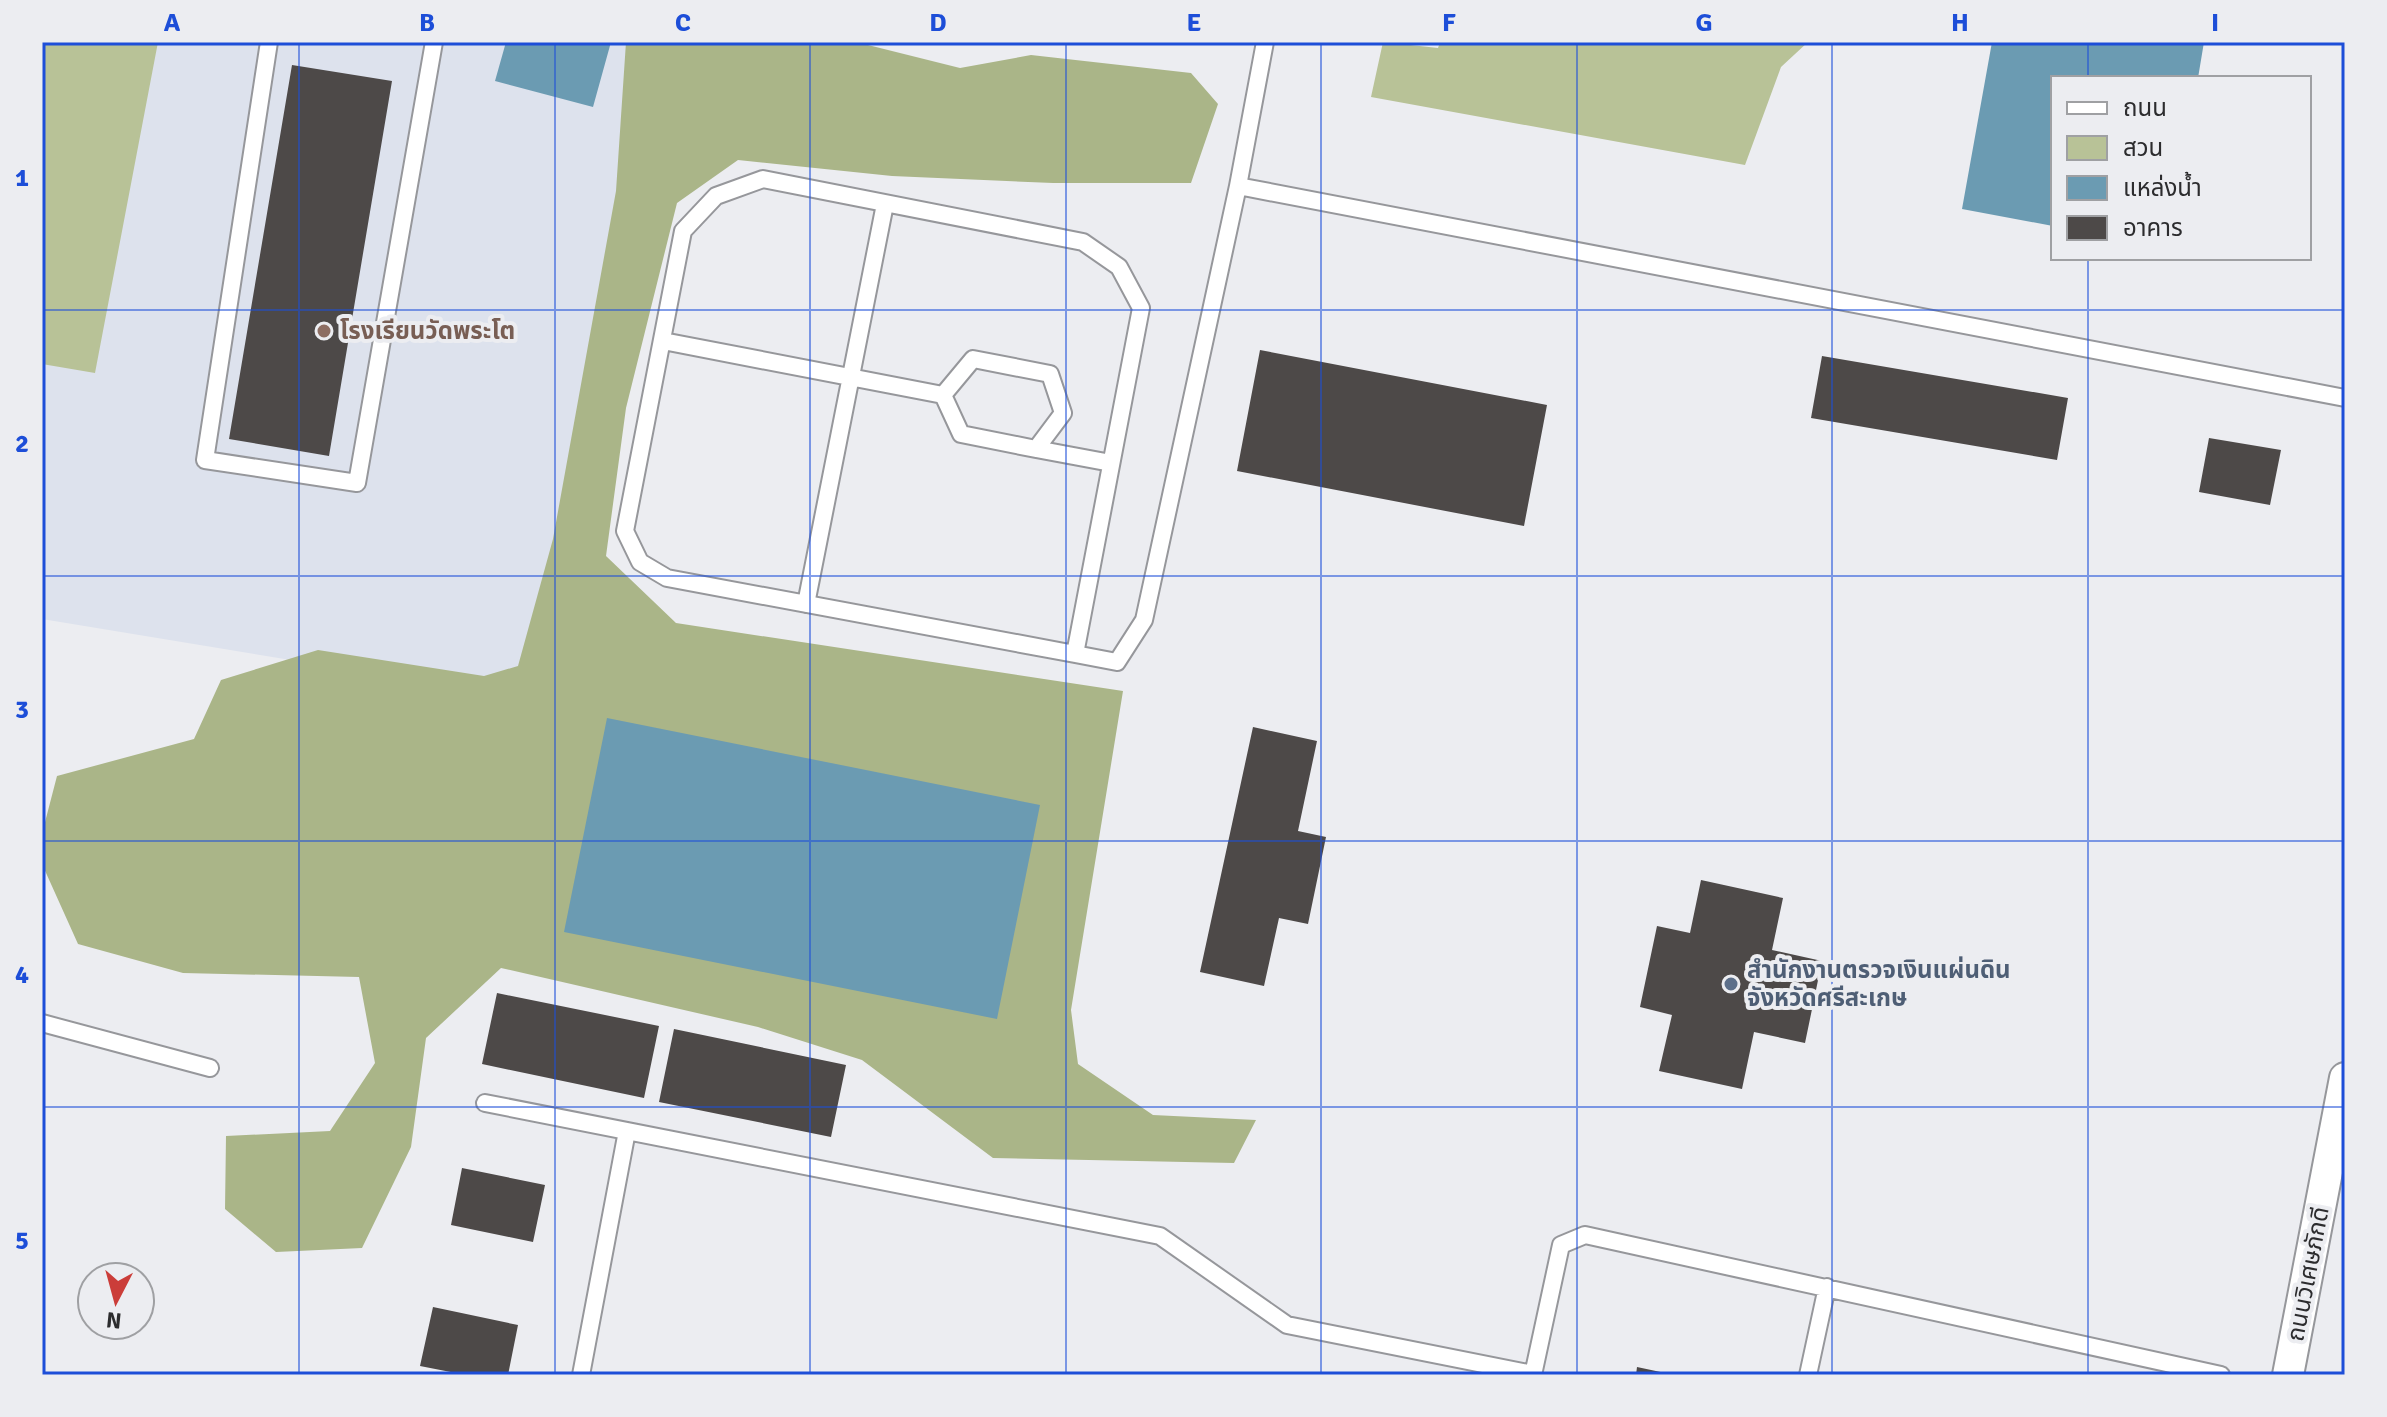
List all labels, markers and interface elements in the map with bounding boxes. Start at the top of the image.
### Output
text: A [164,7,181,39]
text: B [419,7,435,39]
text: C [675,7,691,39]
text: D [929,7,947,39]
text: E [1187,7,1201,39]
text: F [1442,7,1456,39]
text: G [1695,7,1713,39]
text: H [1951,7,1969,39]
text: I [2211,7,2219,39]
legend [2051,76,2311,260]
text: ถนน [2123,93,2167,123]
text: สวน [2123,133,2163,163]
text: 1 [15,162,29,194]
text: แหล่งน้ำ [2123,171,2202,203]
text: อาคาร [2123,213,2183,243]
place label: โรงเรียนวัดพระโต [340,316,515,346]
marker: โรงเรียนวัดพระโต [315,322,333,340]
text: 2 [15,428,29,460]
text: 3 [15,694,29,726]
place label: สำนักงานตรวจเงินแผ่นดิน จังหวัดศรีสะเกษ [1747,955,2011,1013]
text: 4 [15,959,29,991]
marker: สำนักงานตรวจเงินแผ่นดิน จังหวัดศรีสะเกษ [1722,975,1740,993]
street label: ถนนวิเศษภักดี [2280,1204,2336,1344]
text: 5 [15,1225,29,1257]
north arrow [76,1261,156,1341]
text: N [105,1306,123,1335]

